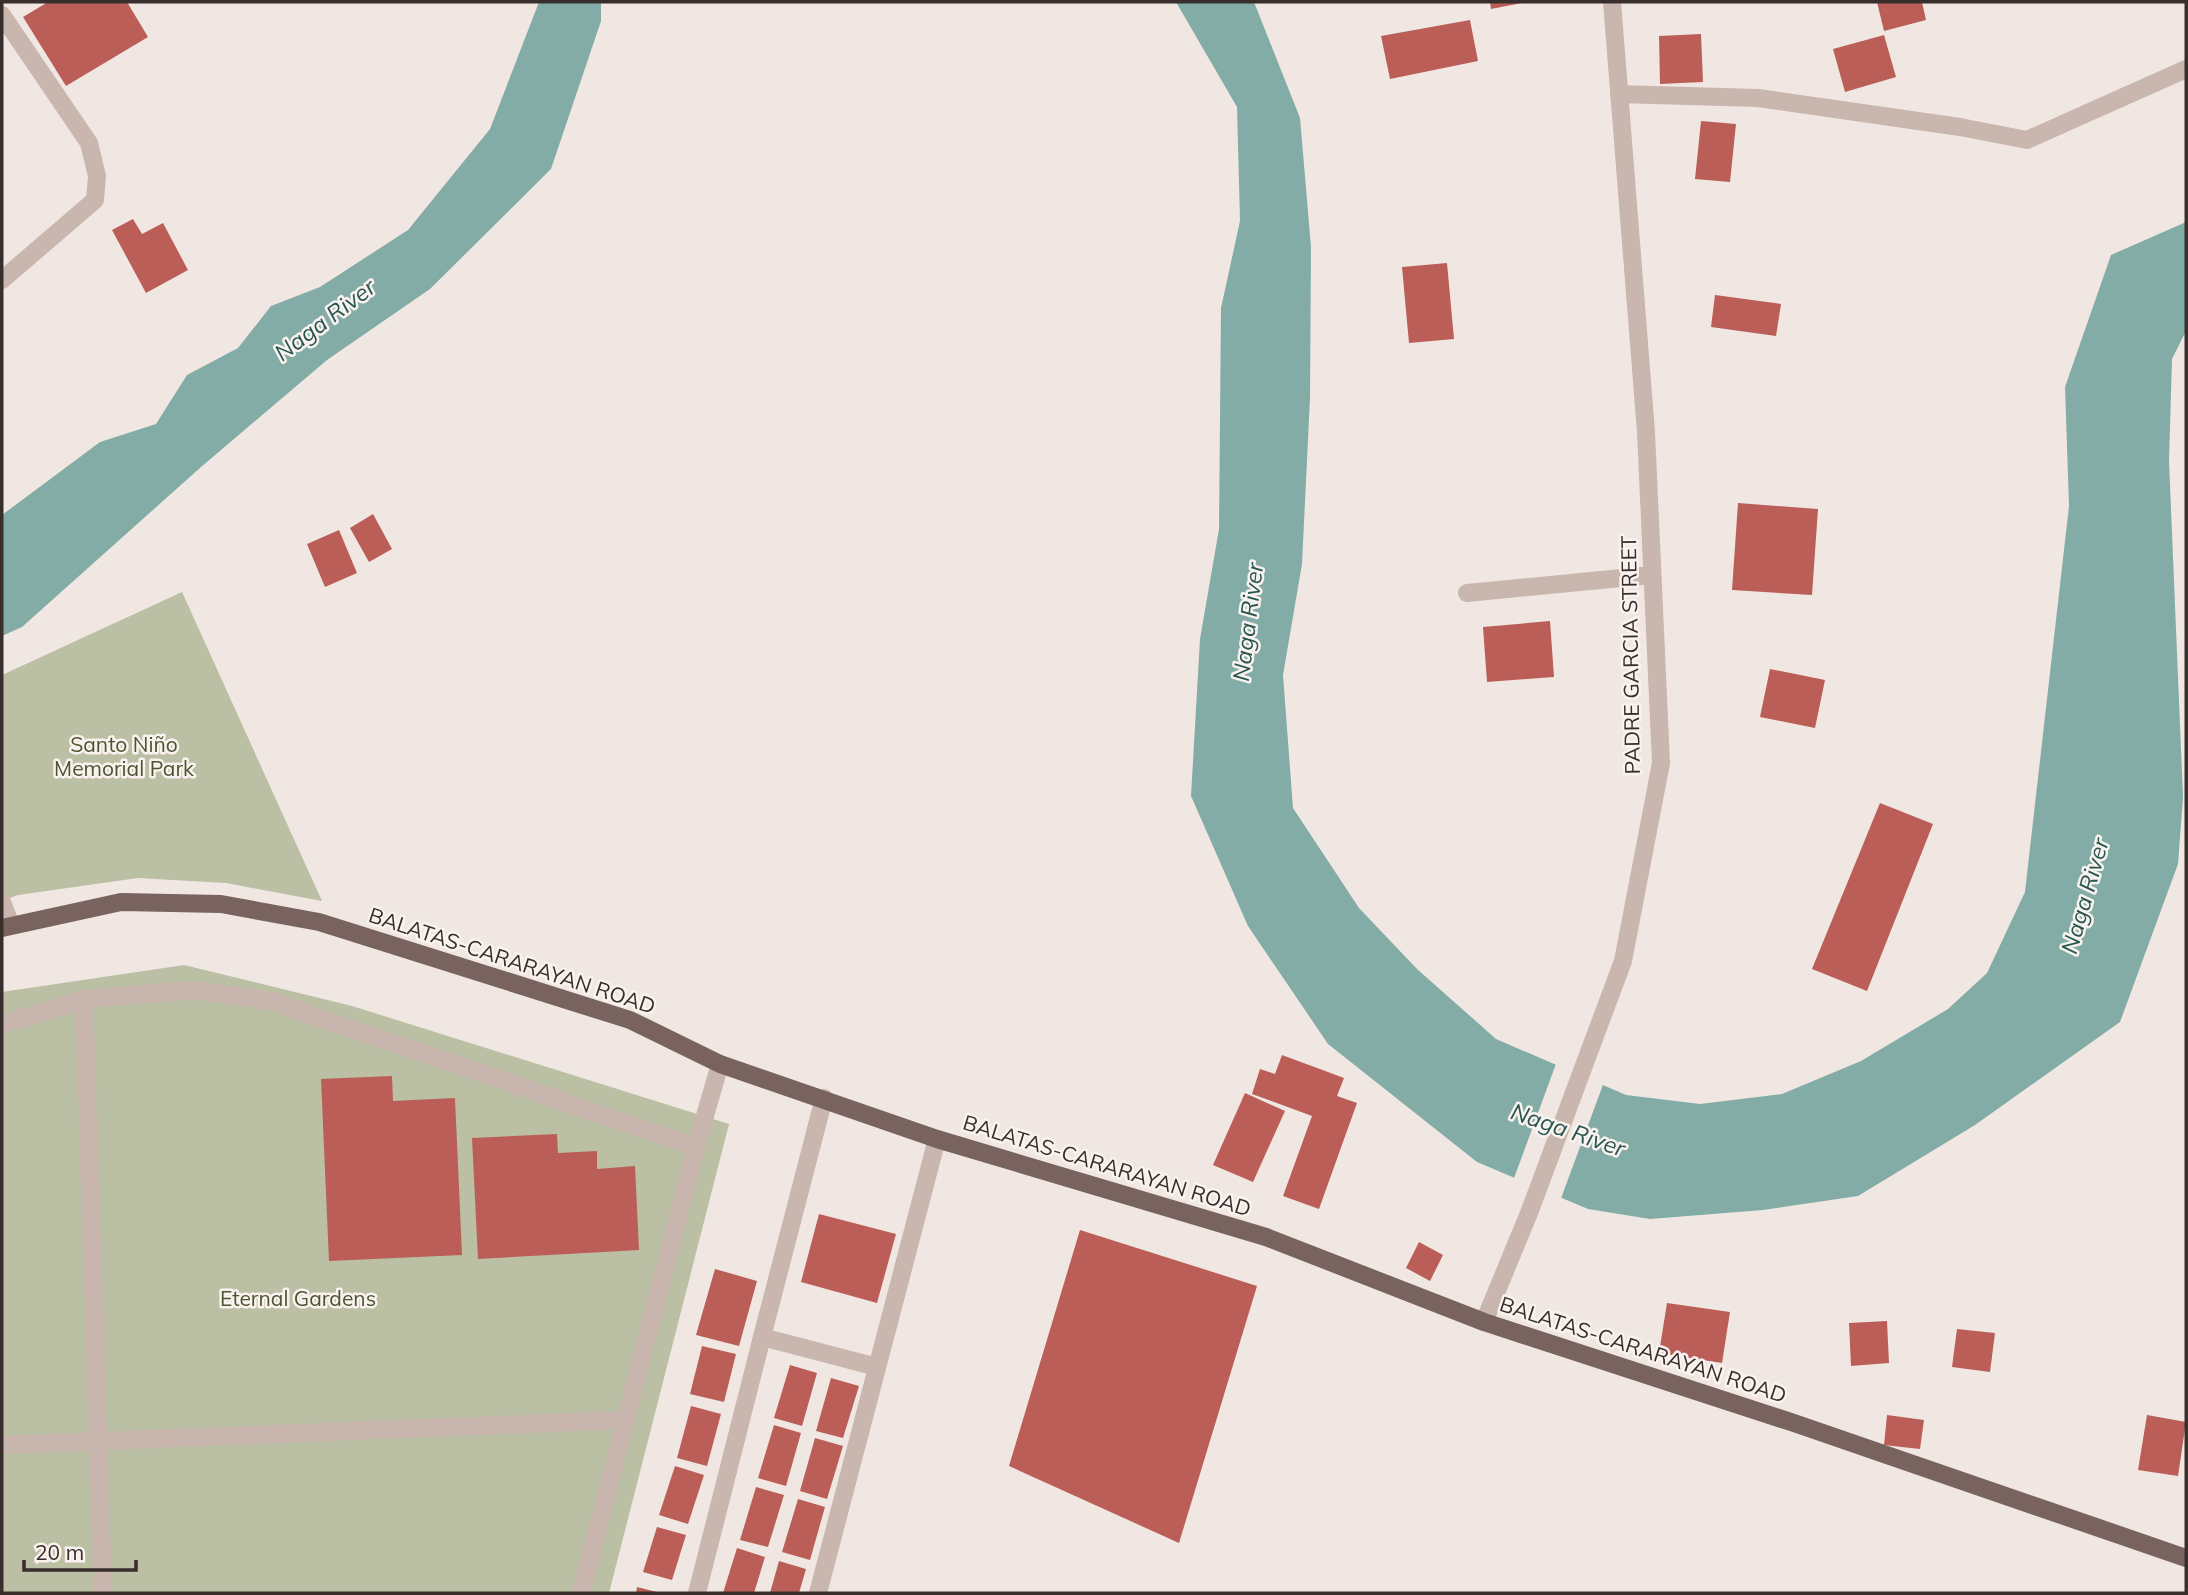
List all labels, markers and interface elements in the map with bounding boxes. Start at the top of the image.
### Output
water label: Naga River [268,271,382,367]
street label: PADRE GARCIA STREET [1615,535,1645,775]
water label: Naga River [1226,560,1269,683]
park label: Santo Niño Memorial Park [54,731,194,781]
water label: Naga River [2054,833,2115,957]
street label: BALATAS-CARARAYAN ROAD [366,901,659,1019]
water label: Naga River [1507,1096,1631,1163]
street label: BALATAS-CARARAYAN ROAD [960,1109,1254,1221]
park label: Eternal Gardens [220,1285,376,1311]
street label: BALATAS-CARARAYAN ROAD [1497,1290,1790,1408]
scale bar [24,1528,136,1572]
text: 20 m [35,1539,84,1565]

